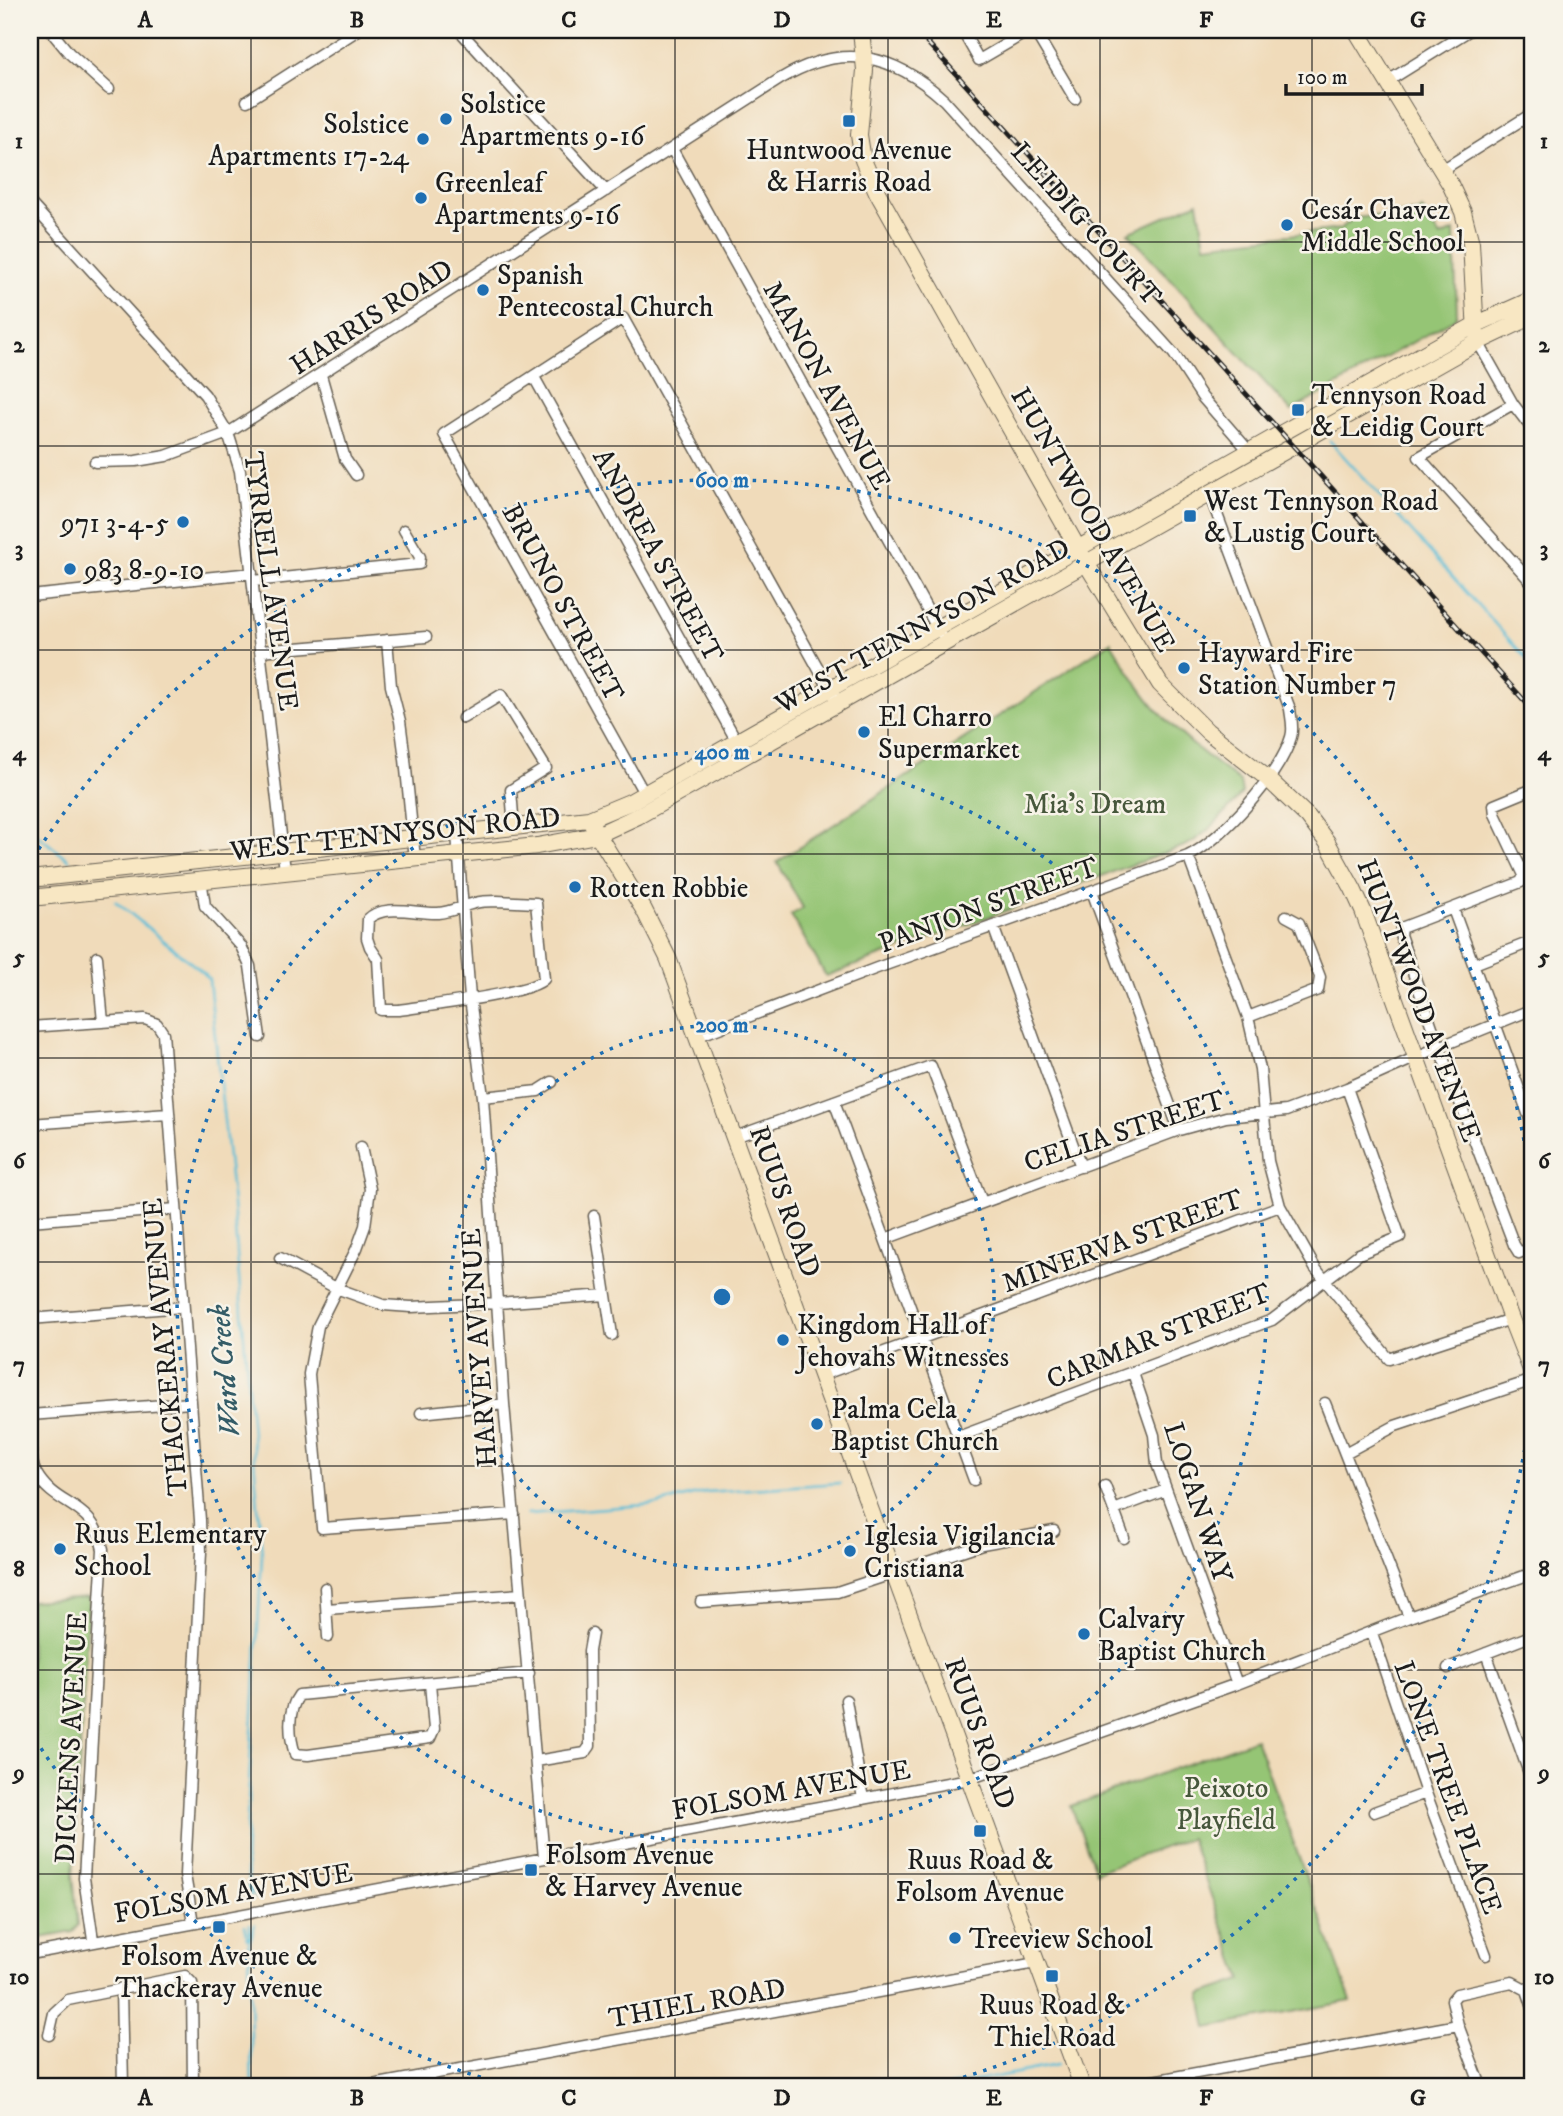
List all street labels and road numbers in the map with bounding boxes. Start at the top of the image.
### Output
street label: LEIDIG COURT [1003,135,1169,313]
street label: HARRIS ROAD [284,252,460,383]
street label: MANON AVENUE [755,275,899,496]
street label: HUNTWOOD AVENUE [1002,381,1183,658]
street label: ANDREA STREET [584,443,731,669]
street label: TYRRELL AVENUE [235,449,306,713]
street label: BRUNO STREET [494,497,632,708]
street label: WEST TENNYSON ROAD [768,531,1076,723]
street label: WEST TENNYSON ROAD [227,800,562,869]
street label: PANJON STREET [874,849,1103,961]
street label: HUNTWOOD AVENUE [1348,854,1489,1147]
street label: CELIA STREET [1019,1082,1229,1180]
street label: RUUS ROAD [741,1121,828,1282]
street label: MINERVA STREET [997,1182,1248,1301]
street label: THACKERAY AVENUE [135,1196,196,1497]
street label: HARVEY AVENUE [454,1227,505,1469]
street label: CARMAR STREET [1041,1275,1276,1397]
street label: LOGAN WAY [1155,1418,1240,1587]
street label: DICKENS AVENUE [47,1611,96,1865]
street label: RUUS ROAD [936,1653,1023,1814]
street label: LONE TREE PLACE [1385,1656,1510,1919]
street label: FOLSOM AVENUE [669,1752,913,1829]
street label: FOLSOM AVENUE [111,1855,355,1932]
street label: THIEL ROAD [606,1971,788,2036]

